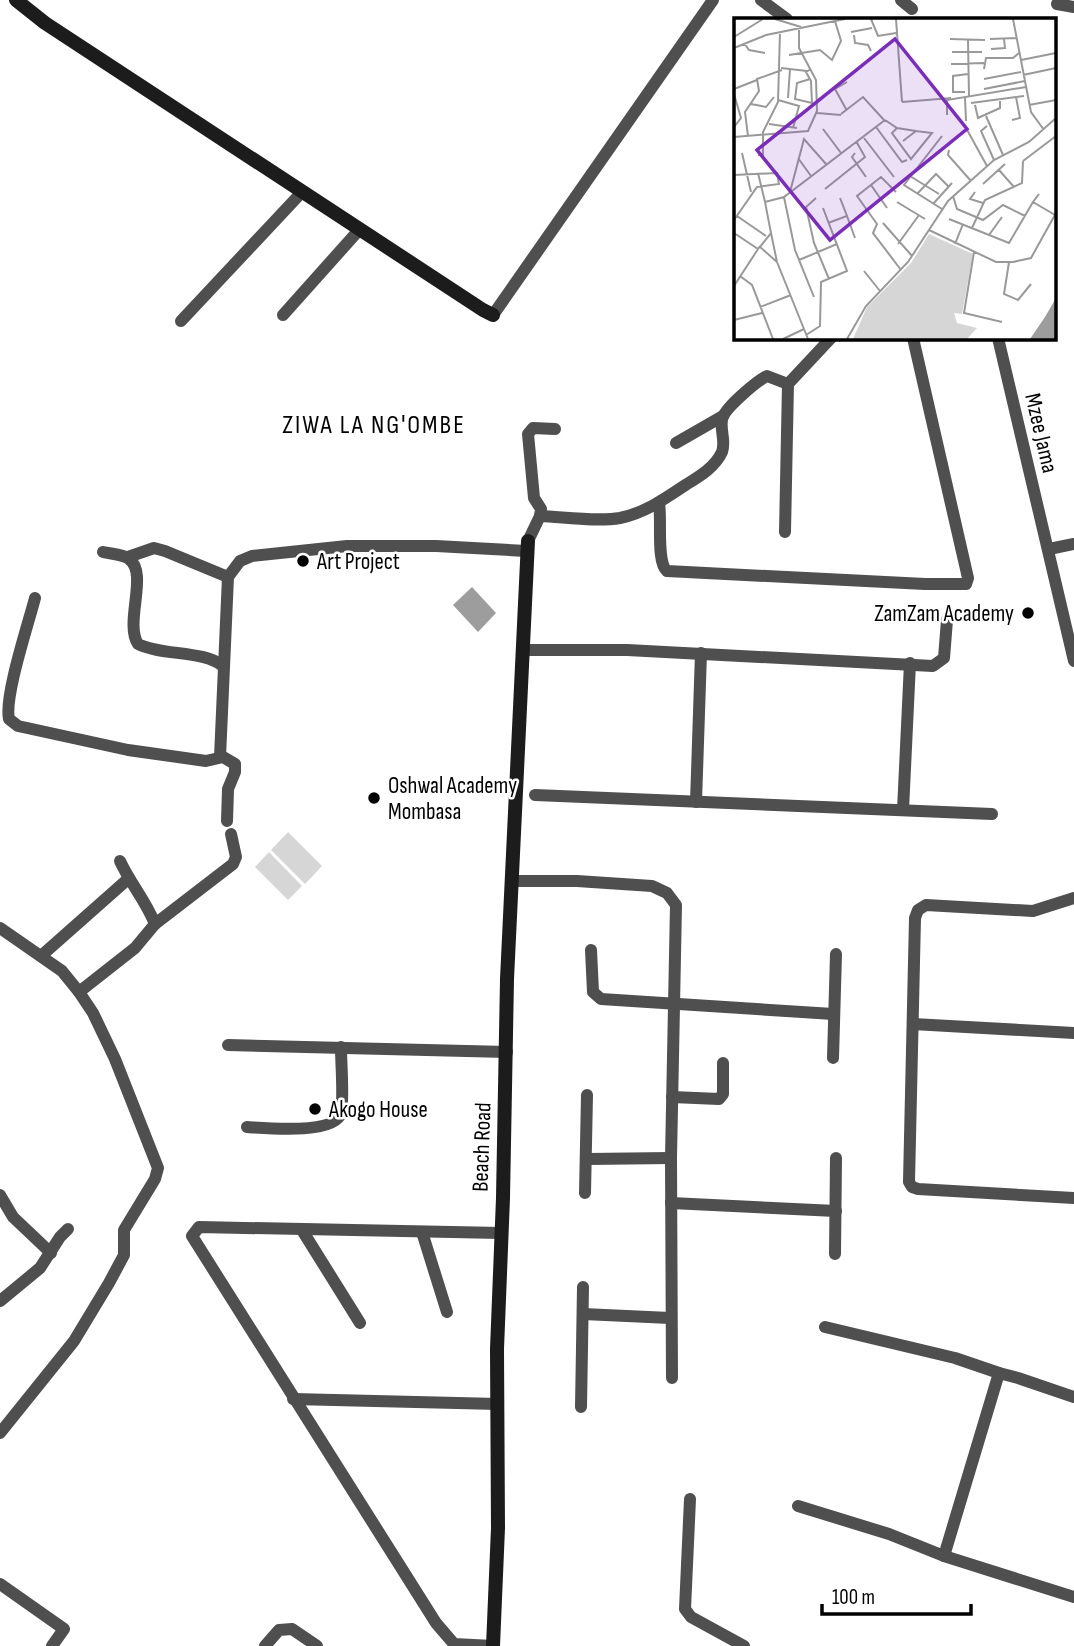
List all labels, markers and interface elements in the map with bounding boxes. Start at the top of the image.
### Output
inset map [734,18,1056,340]
street label: Mzee Jama [1018,391,1064,476]
district label: ZIWA LA NG'OMBE [282,410,466,441]
place label: Art Project [316,548,400,576]
marker: Art Project [295,553,311,569]
place label: ZamZam Academy [874,600,1014,628]
marker: ZamZam Academy [1020,605,1036,621]
place label: Oshwal Academy Mombasa [388,772,517,826]
marker: Oshwal Academy Mombasa [366,790,382,806]
place label: Akogo House [328,1096,428,1124]
marker: Akogo House [307,1101,323,1117]
street label: Beach Road [466,1102,498,1192]
scale bar [822,1572,971,1616]
text: 100 m [832,1585,875,1610]

